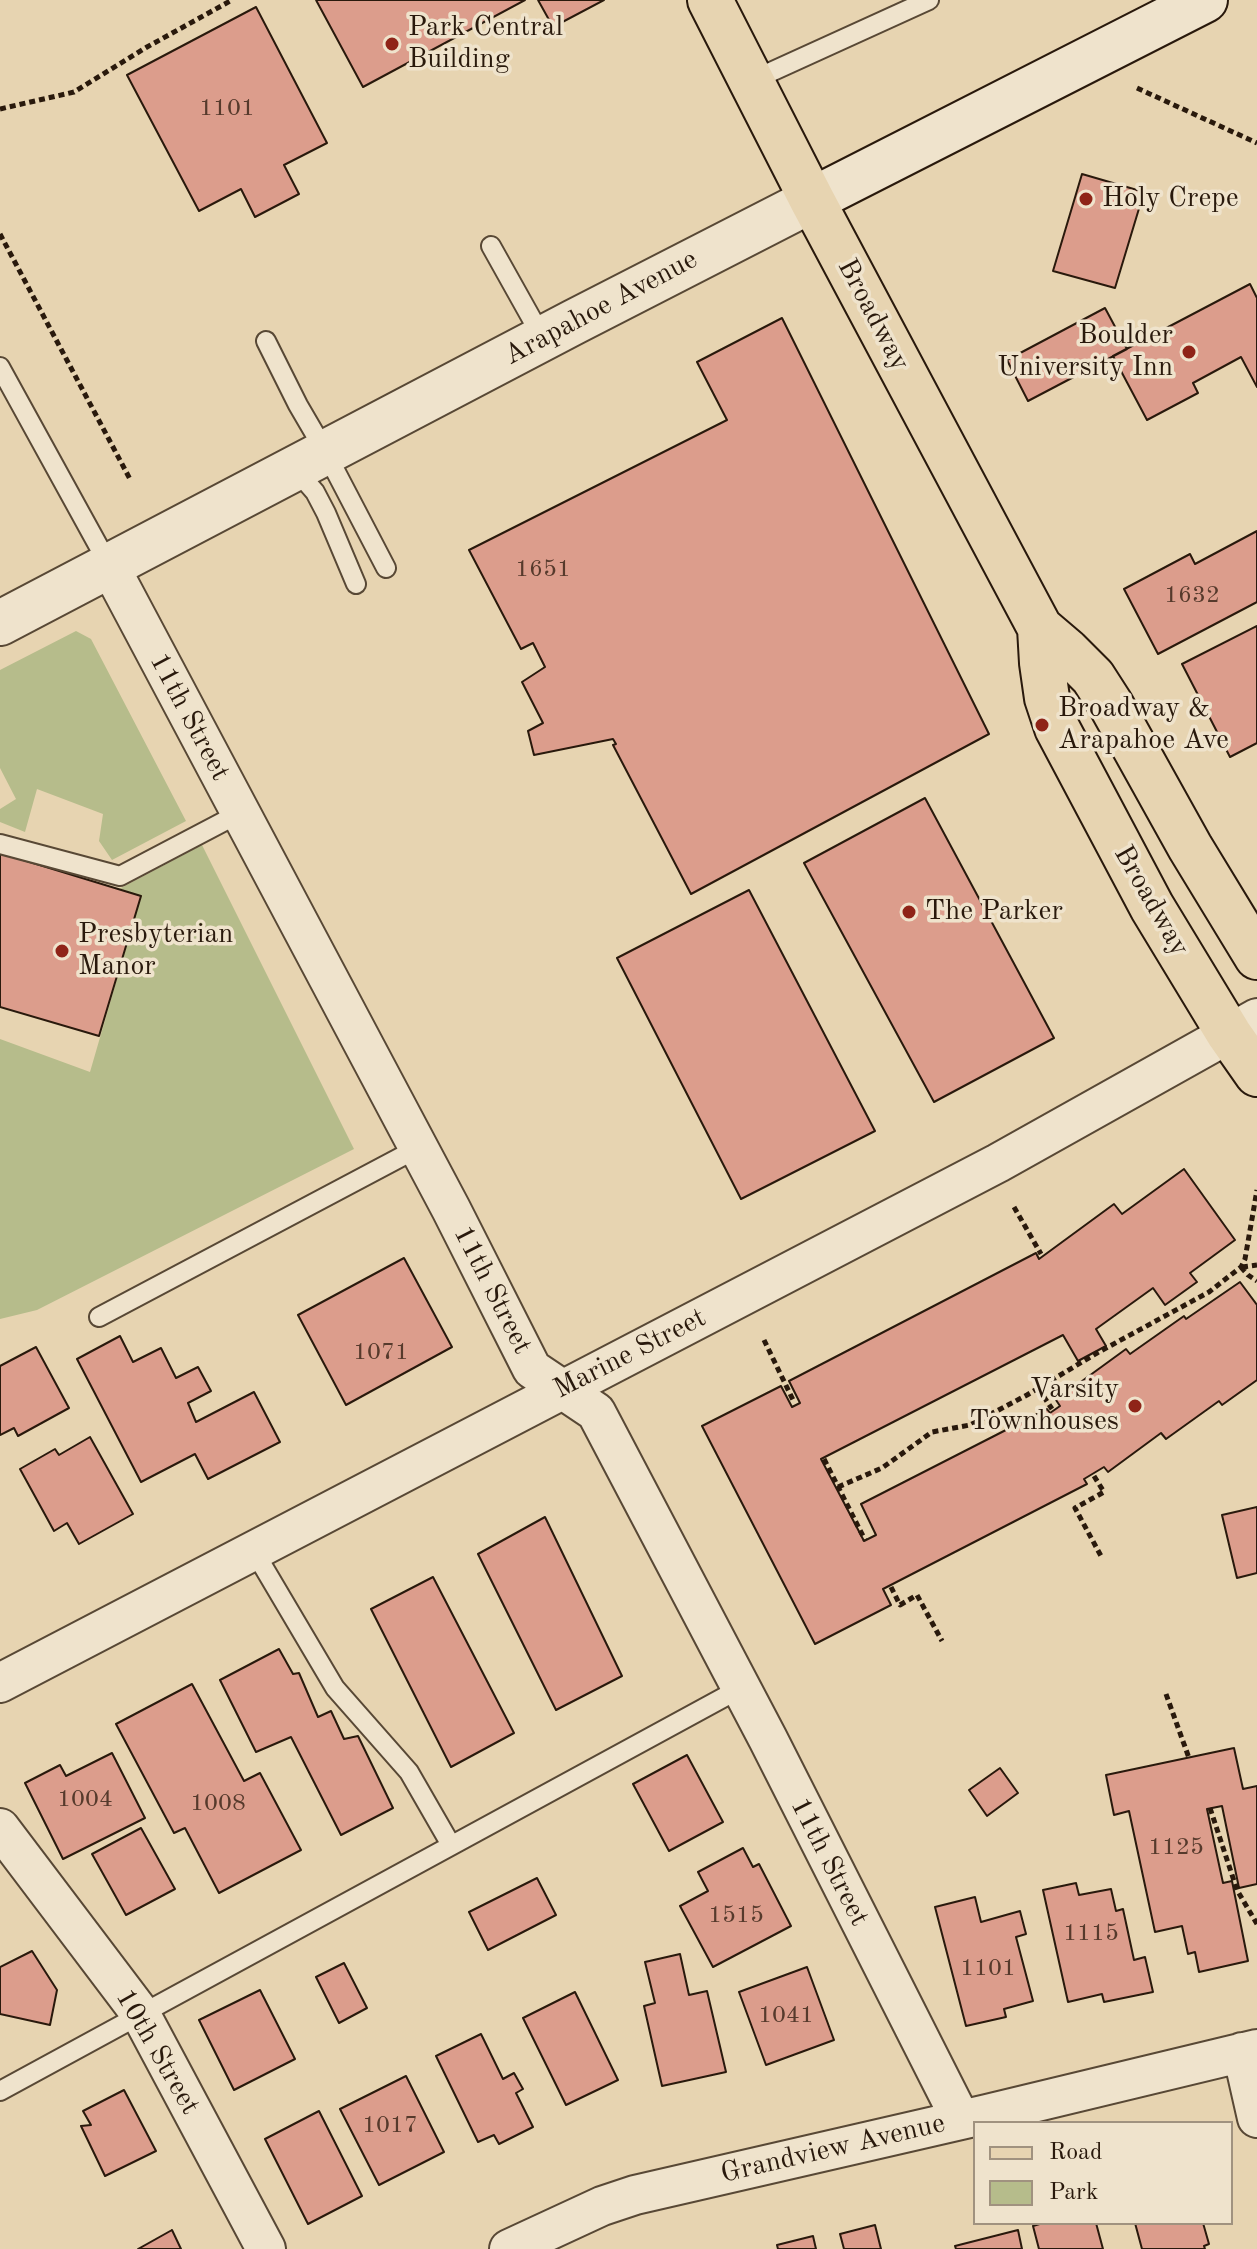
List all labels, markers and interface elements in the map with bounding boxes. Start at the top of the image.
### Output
place label: Park Central Building [408,11,563,77]
marker: Park Central Building [383,35,401,53]
house number: 1101 [199,95,255,123]
place label: Holy Crepe [1102,182,1239,216]
marker: Holy Crepe [1077,190,1095,208]
street label: Arapahoe Avenue [499,243,703,373]
street label: Broadway [829,253,917,377]
place label: Boulder University Inn [997,319,1173,385]
marker: Boulder University Inn [1180,343,1198,361]
house number: 1651 [515,556,571,584]
house number: 1632 [1164,582,1220,610]
street label: 11th Street [141,648,237,786]
place label: Broadway & Arapahoe Ave [1058,692,1229,758]
marker: Broadway & Arapahoe Ave [1033,716,1051,734]
street label: Broadway [1106,840,1196,962]
place label: The Parker [925,895,1063,929]
marker: The Parker [900,903,918,921]
place label: Presbyterian Manor [78,918,233,984]
marker: Presbyterian Manor [53,942,71,960]
street label: 11th Street [445,1220,539,1360]
street label: Marine Street [548,1301,712,1407]
house number: 1071 [353,1339,409,1367]
place label: Varsity Townhouses [969,1373,1119,1439]
marker: Varsity Townhouses [1126,1397,1144,1415]
house number: 1004 [57,1786,113,1814]
house number: 1008 [190,1790,246,1818]
street label: 11th Street [782,1792,876,1932]
house number: 1125 [1148,1834,1204,1862]
house number: 1515 [708,1902,764,1930]
house number: 1115 [1063,1920,1119,1948]
house number: 1101 [960,1955,1016,1983]
street label: 10th Street [108,1983,206,2121]
house number: 1041 [758,2002,814,2030]
street label: Grandview Avenue [718,2107,948,2191]
house number: 1017 [362,2112,418,2140]
legend [973,2121,1233,2225]
text: Road [1049,2141,1102,2165]
text: Park [1049,2181,1098,2205]

